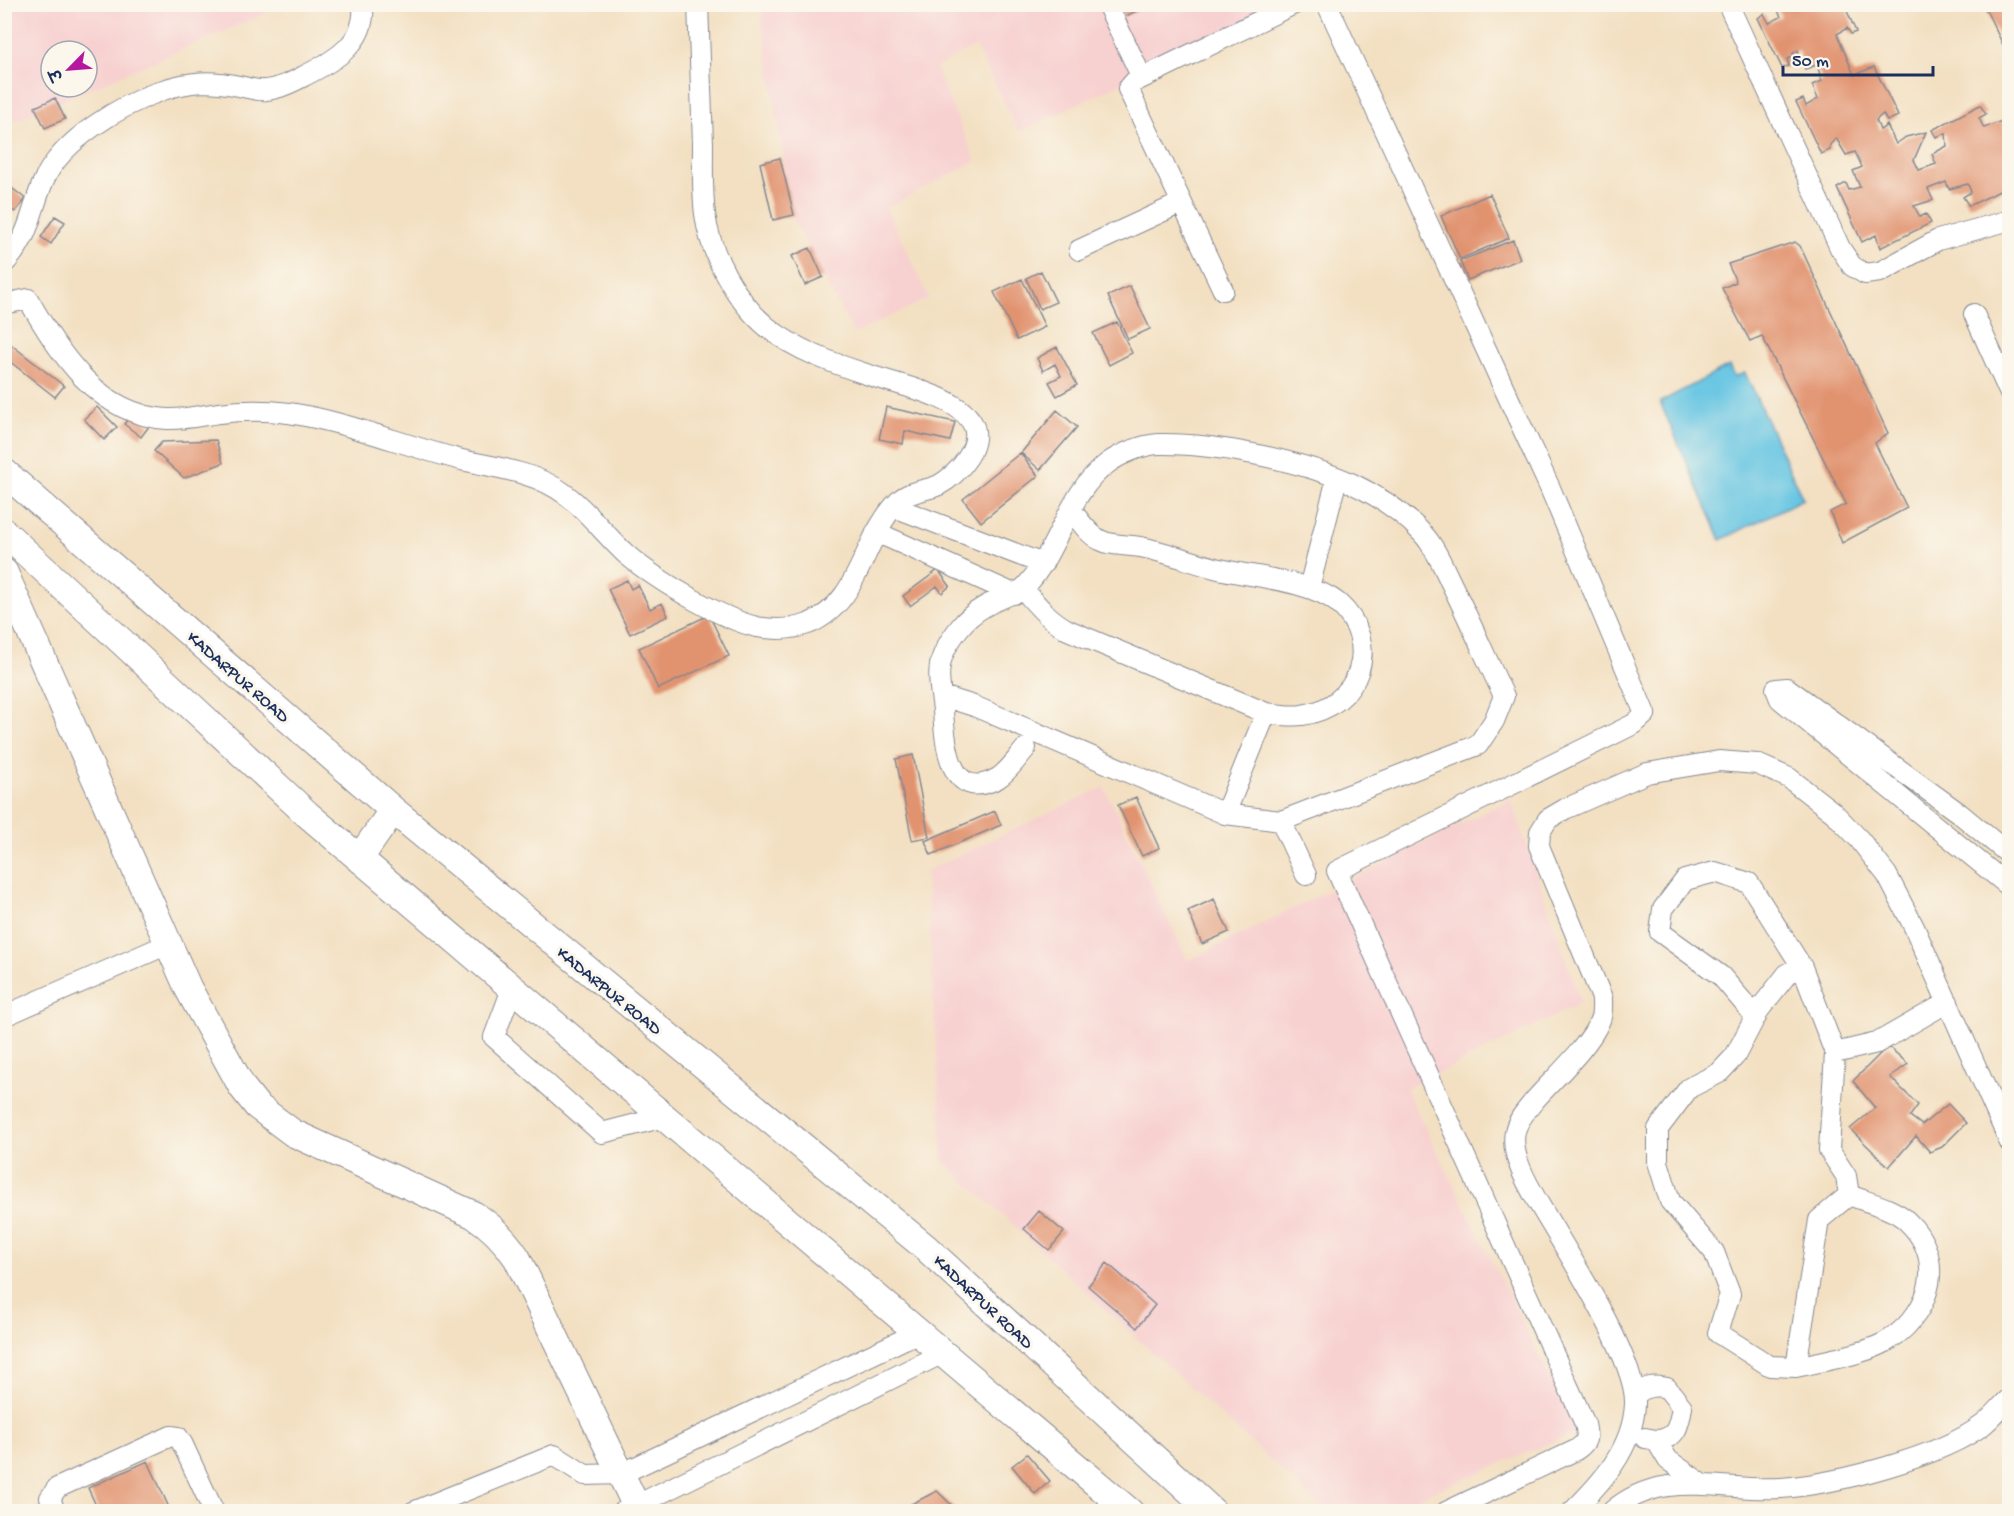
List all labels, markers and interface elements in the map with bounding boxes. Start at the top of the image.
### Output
north arrow [39,39,99,99]
scale bar [1783,39,1933,77]
text: 50 m [1792,52,1829,73]
text: उ [47,64,70,85]
street label: KADARPUR ROAD [182,628,293,728]
street label: KADARPUR ROAD [552,943,665,1041]
street label: KADARPUR ROAD [928,1251,1037,1355]

